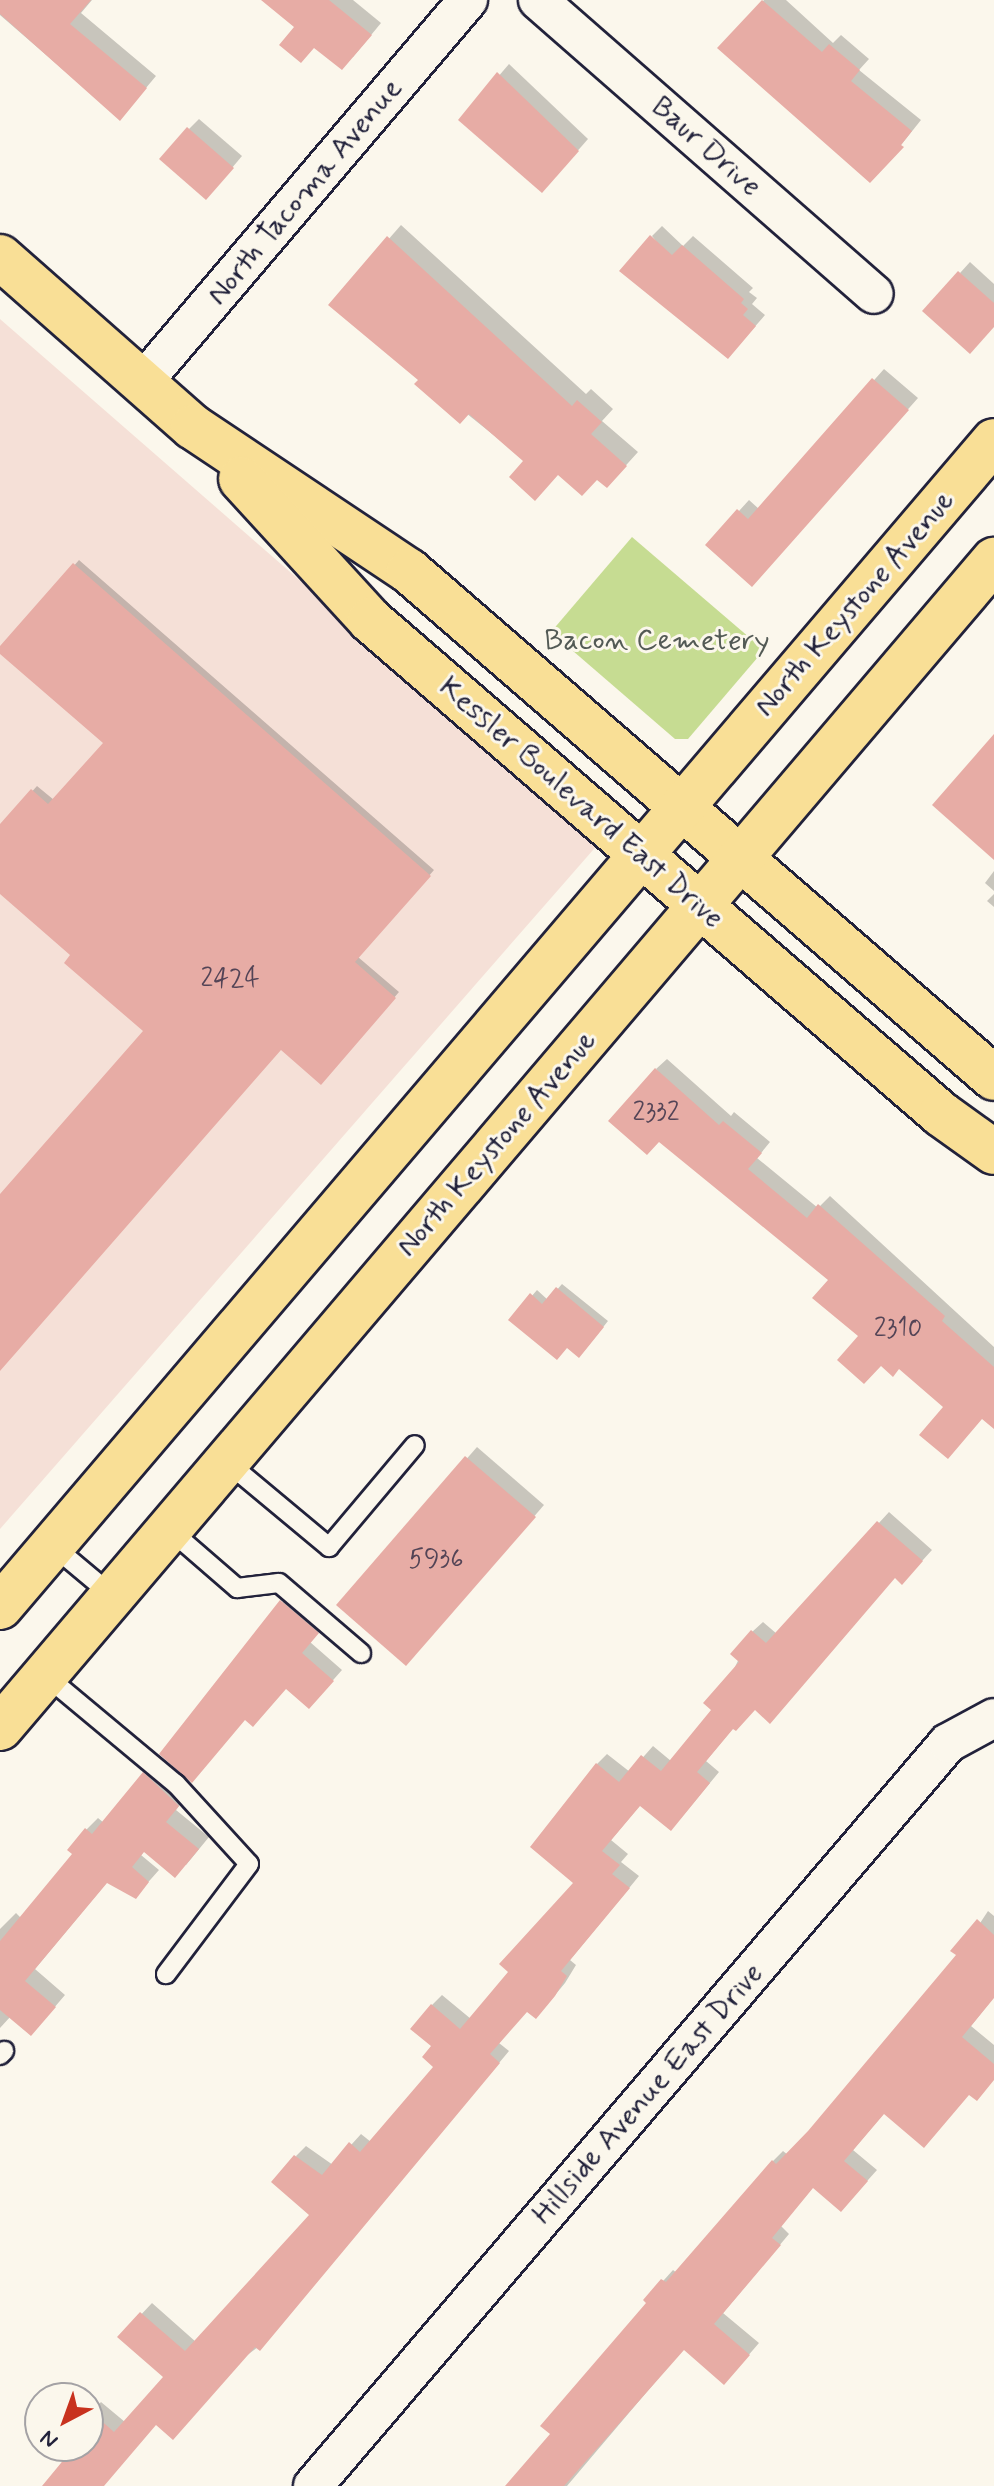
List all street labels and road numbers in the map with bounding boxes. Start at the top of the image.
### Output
street label: North Tacoma Avenue [200,71,410,313]
street label: Baur Drive [644,90,768,204]
street label: North Keystone Avenue [746,482,964,726]
street label: Kessler Boulevard East Drive [434,672,728,934]
street label: North Keystone Avenue [388,1022,606,1266]
street label: Hillside Avenue East Drive [527,1959,769,2229]

